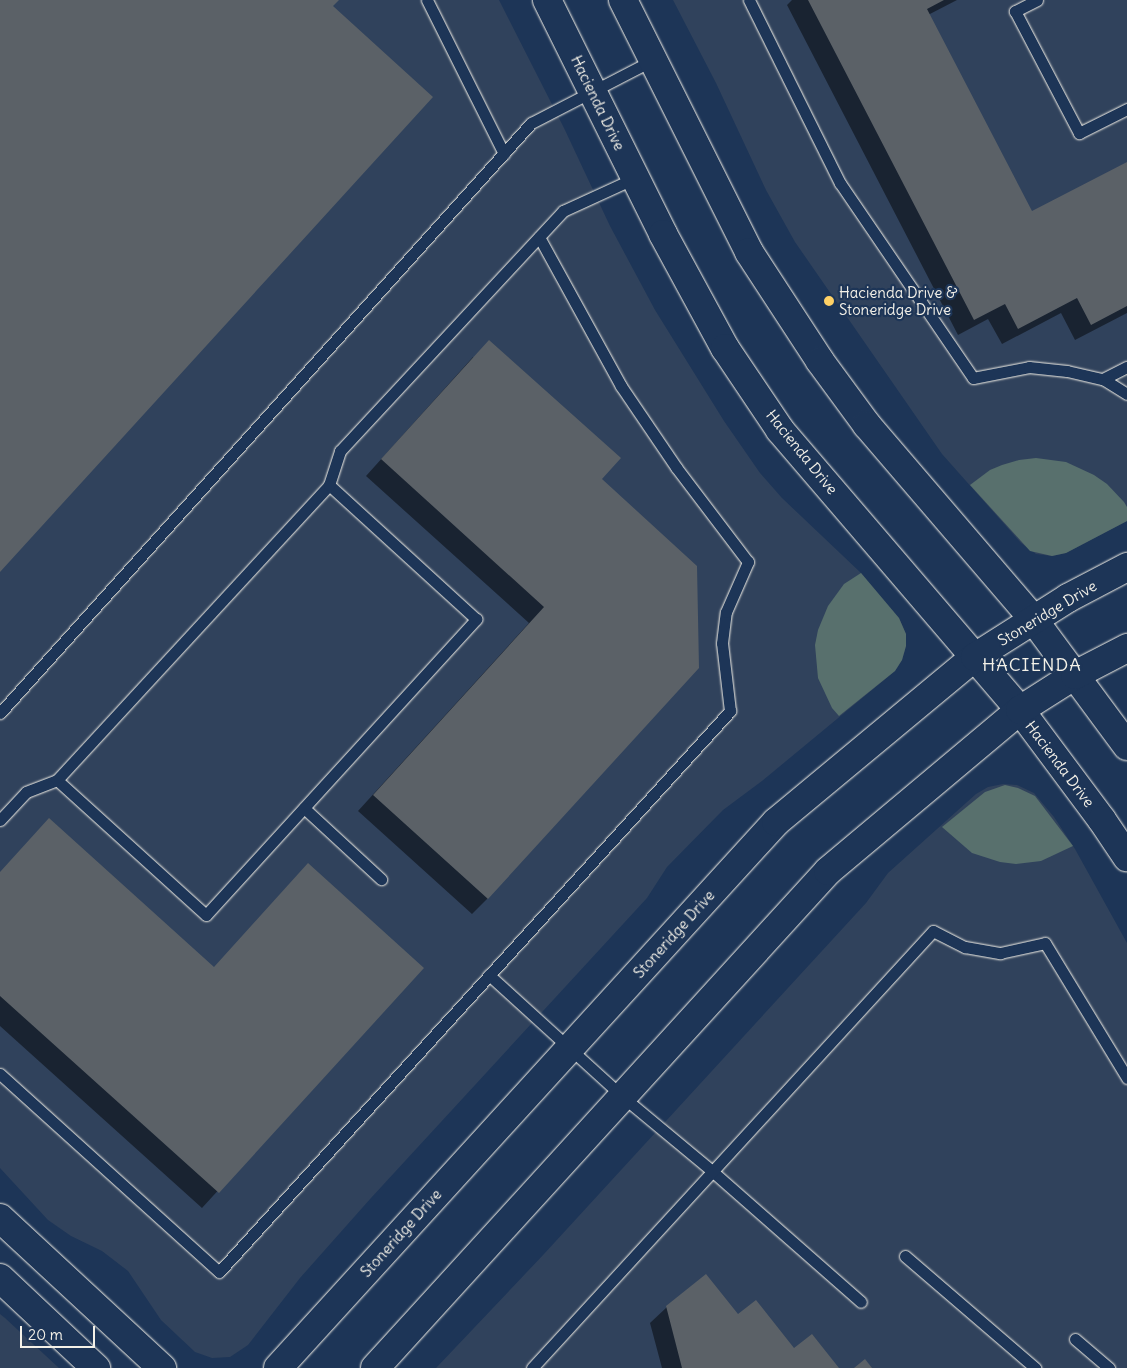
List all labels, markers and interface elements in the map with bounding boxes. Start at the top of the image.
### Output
street label: Hacienda Drive [567,53,629,153]
place label: Hacienda Drive & Stoneridge Drive [839,283,957,318]
marker: Hacienda Drive & Stoneridge Drive [823,295,835,307]
street label: Hacienda Drive [762,406,842,498]
street label: Stoneridge Drive [994,576,1100,650]
district label: HACIENDA [981,654,1083,676]
street label: Hacienda Drive [1022,717,1098,811]
street label: Stoneridge Drive [630,886,718,982]
street label: Stoneridge Drive [357,1185,445,1281]
scale bar [22,1316,98,1348]
text: 20 m [28,1325,63,1344]

